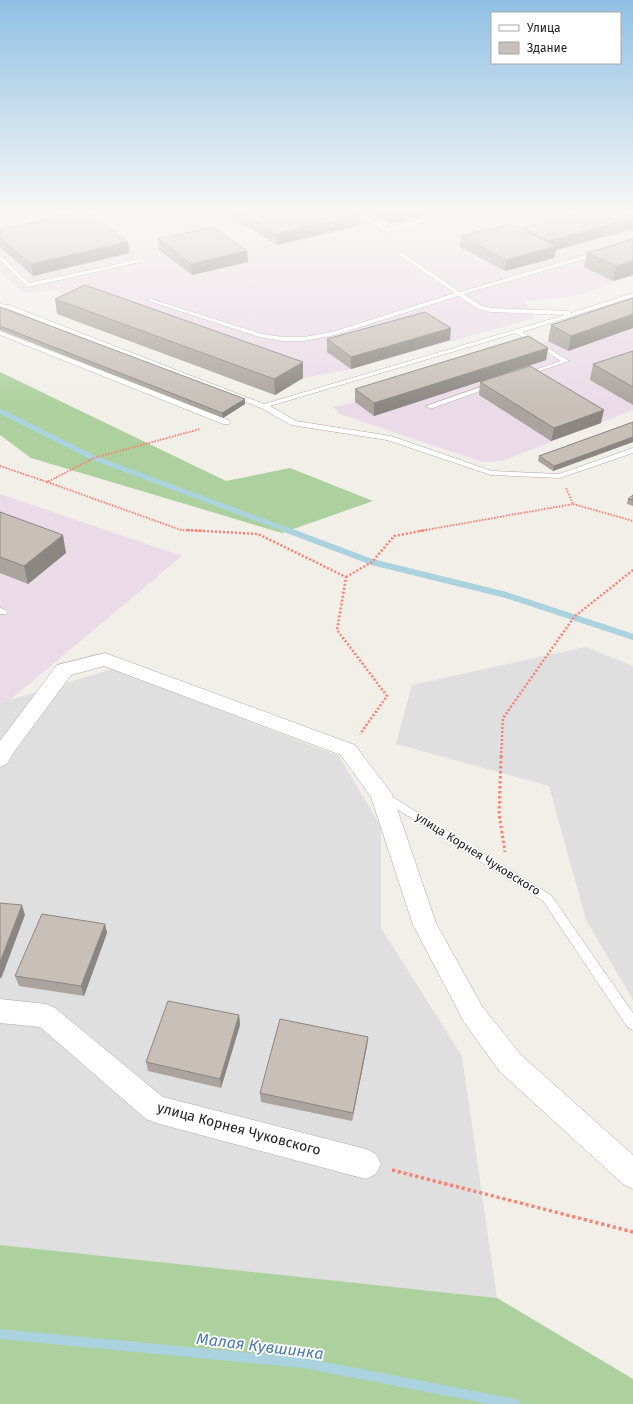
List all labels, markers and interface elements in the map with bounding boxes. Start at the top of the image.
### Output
legend [491,12,621,64]
text: Улица [527,21,561,35]
text: Здание [527,41,567,55]
street label: улица Корнея Чуковского [413,810,543,898]
street label: улица Корнея Чуковского [155,1099,323,1159]
water label: Малая Кувшинка [195,1329,325,1363]

